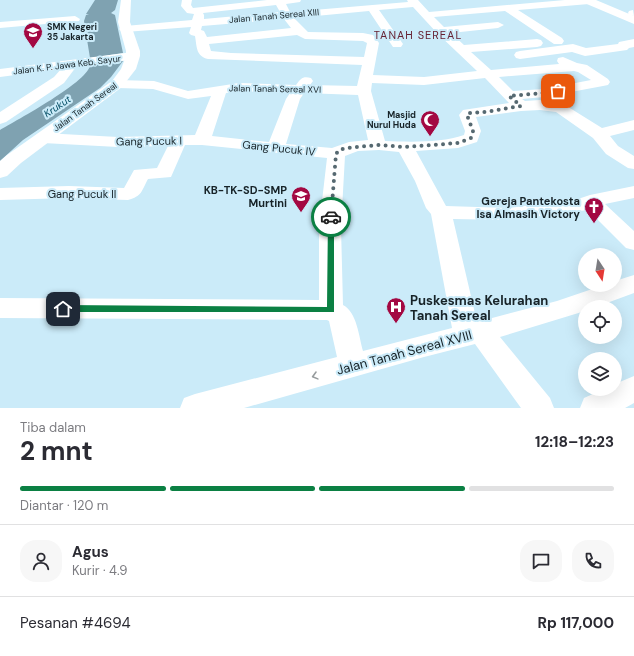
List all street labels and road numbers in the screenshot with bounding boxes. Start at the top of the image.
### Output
street label: Jalan Tanah Sereal XIII [228,6,320,26]
street label: Jalan K. P. Jawa Keb. Sayur [12,52,122,78]
street label: Jalan Tanah Sereal [51,80,119,134]
street label: Jalan Tanah Sereal XVI [229,82,321,96]
street label: Gang Pucuk I [116,133,182,149]
street label: Gang Pucuk IV [242,137,317,159]
street label: Gang Pucuk II [48,187,116,201]
street label: Jalan Tanah Sereal XVIII [335,326,474,379]

